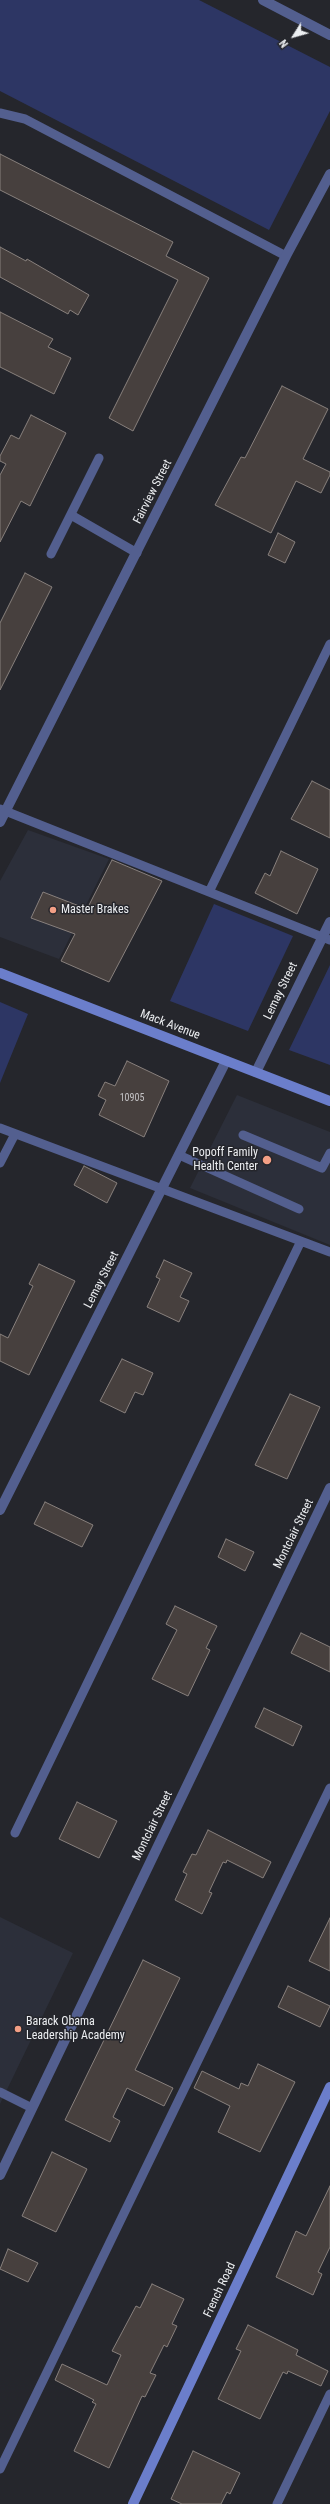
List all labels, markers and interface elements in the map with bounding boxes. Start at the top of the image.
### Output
north arrow [274,16,314,56]
text: N [277,37,291,50]
street label: Fairview Street [131,458,175,526]
place label: Master Brakes [61,903,129,917]
marker: Master Brakes [48,905,58,915]
street label: Lemay Street [261,960,301,1022]
street label: Mack Avenue [138,1007,202,1043]
house number: 10905 [120,1092,144,1104]
place label: Popoff Family Health Center [192,1146,258,1174]
marker: Popoff Family Health Center [261,1154,273,1166]
street label: Lemay Street [82,1249,122,1311]
street label: Montclair Street [271,1497,317,1571]
street label: Montclair Street [130,1789,176,1863]
place label: Barack Obama Leadership Academy [26,2015,125,2043]
marker: Barack Obama Leadership Academy [13,2024,23,2034]
street label: French Road [201,2260,239,2320]

